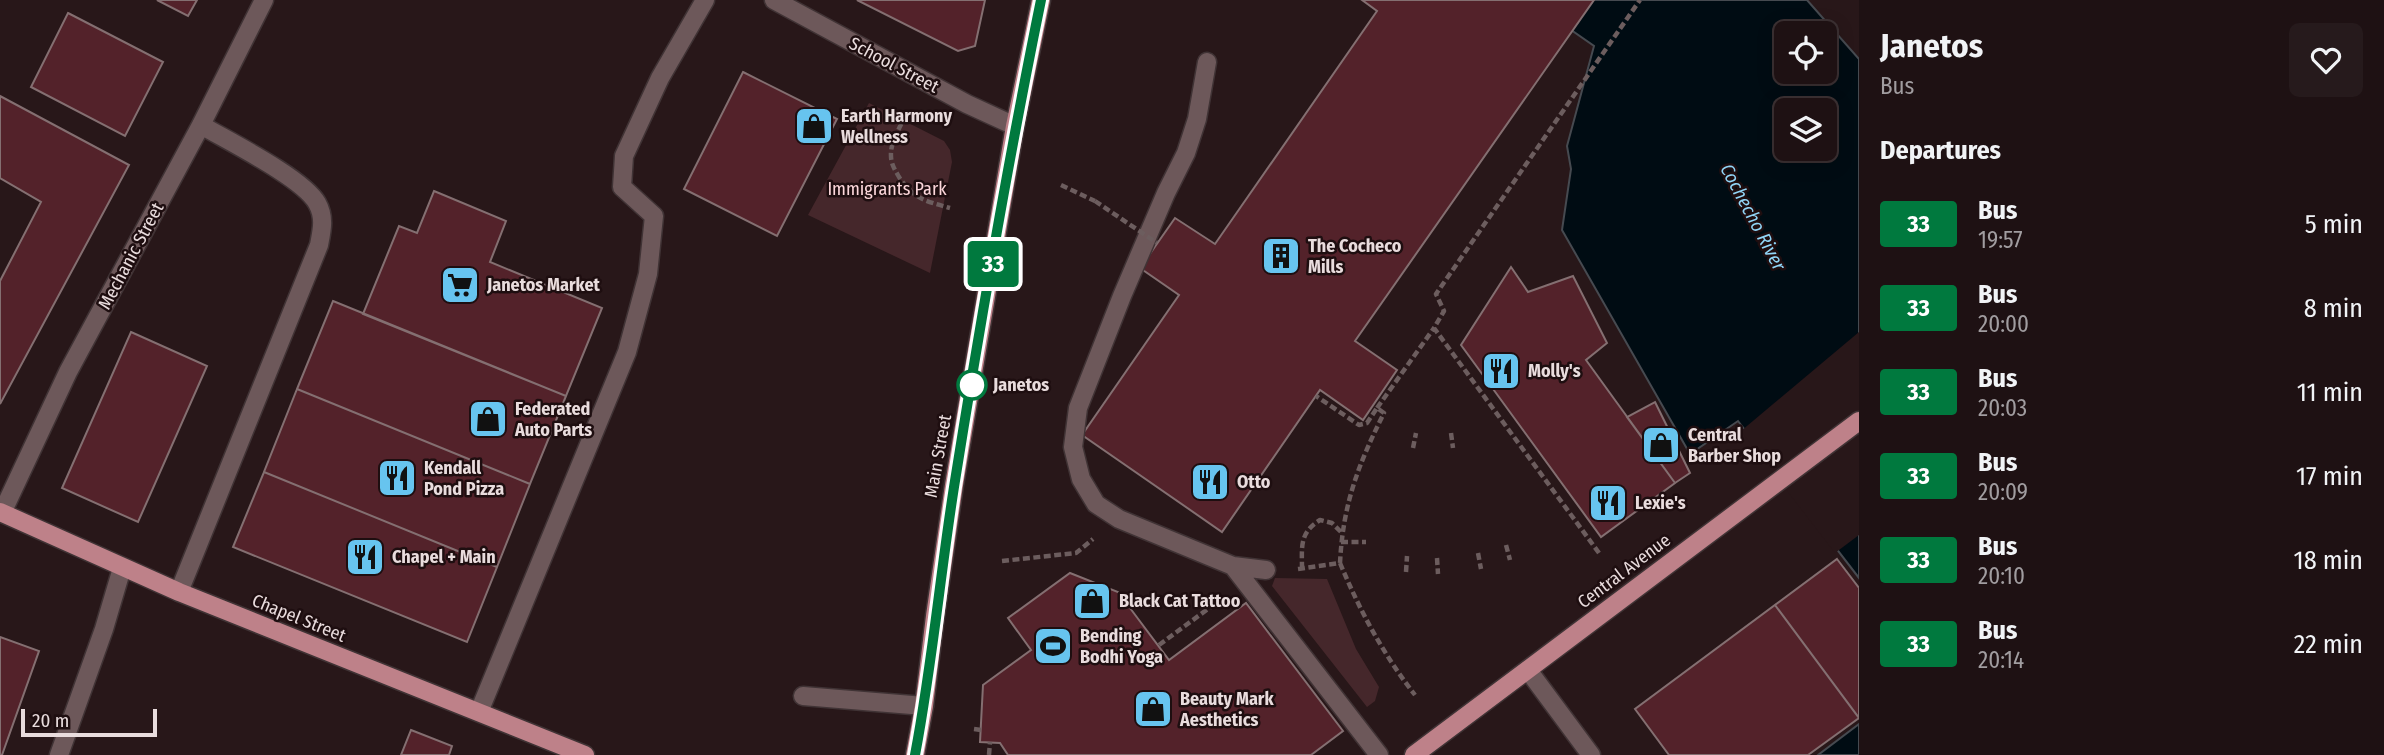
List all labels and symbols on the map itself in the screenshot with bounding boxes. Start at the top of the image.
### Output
street label: School Street [845,32,943,98]
shop icon: Earth Harmony Wellness [793,105,835,147]
place label: Earth Harmony Wellness [841,105,952,148]
water label: Cochecho River [1715,160,1791,276]
park label: Immigrants Park [827,178,947,200]
street label: Mechanic Street [94,199,168,313]
building icon: The Cocheco Mills [1260,235,1302,277]
place label: The Cocheco Mills [1308,235,1402,278]
line badge: 33 [962,241,1024,287]
supermarket icon: Janetos Market [439,264,481,306]
place label: Janetos Market [486,274,601,296]
restaurant icon: Molly's [1480,350,1522,392]
place label: Molly's [1528,360,1581,382]
marker: Janetos [957,370,987,400]
place label: Janetos [992,374,1049,396]
shop icon: Federated Auto Parts [467,398,509,440]
place label: Federated Auto Parts [514,398,592,441]
street label: Main Street [920,413,956,499]
shop icon: Central Barber Shop [1640,424,1682,466]
place label: Central Barber Shop [1688,424,1781,467]
restaurant icon: Kendall Pond Pizza [376,457,418,499]
place label: Kendall Pond Pizza [424,457,504,500]
restaurant icon: Otto [1189,461,1231,503]
place label: Otto [1237,471,1271,493]
restaurant icon: Lexie's [1587,482,1629,524]
place label: Lexie's [1635,492,1686,514]
street label: Central Avenue [1573,529,1675,613]
restaurant icon: Chapel + Main [344,536,386,578]
place label: Chapel + Main [392,546,496,568]
shop icon: Black Cat Tattoo [1071,580,1113,622]
street label: Chapel Street [249,589,349,647]
place label: Black Cat Tattoo [1119,590,1241,612]
sports icon: Bending Bodhi Yoga [1032,625,1074,667]
place label: Bending Bodhi Yoga [1080,625,1163,668]
shop icon: Beauty Mark Aesthetics [1132,688,1174,730]
place label: Beauty Mark Aesthetics [1179,688,1274,731]
scale bar [21,706,158,738]

